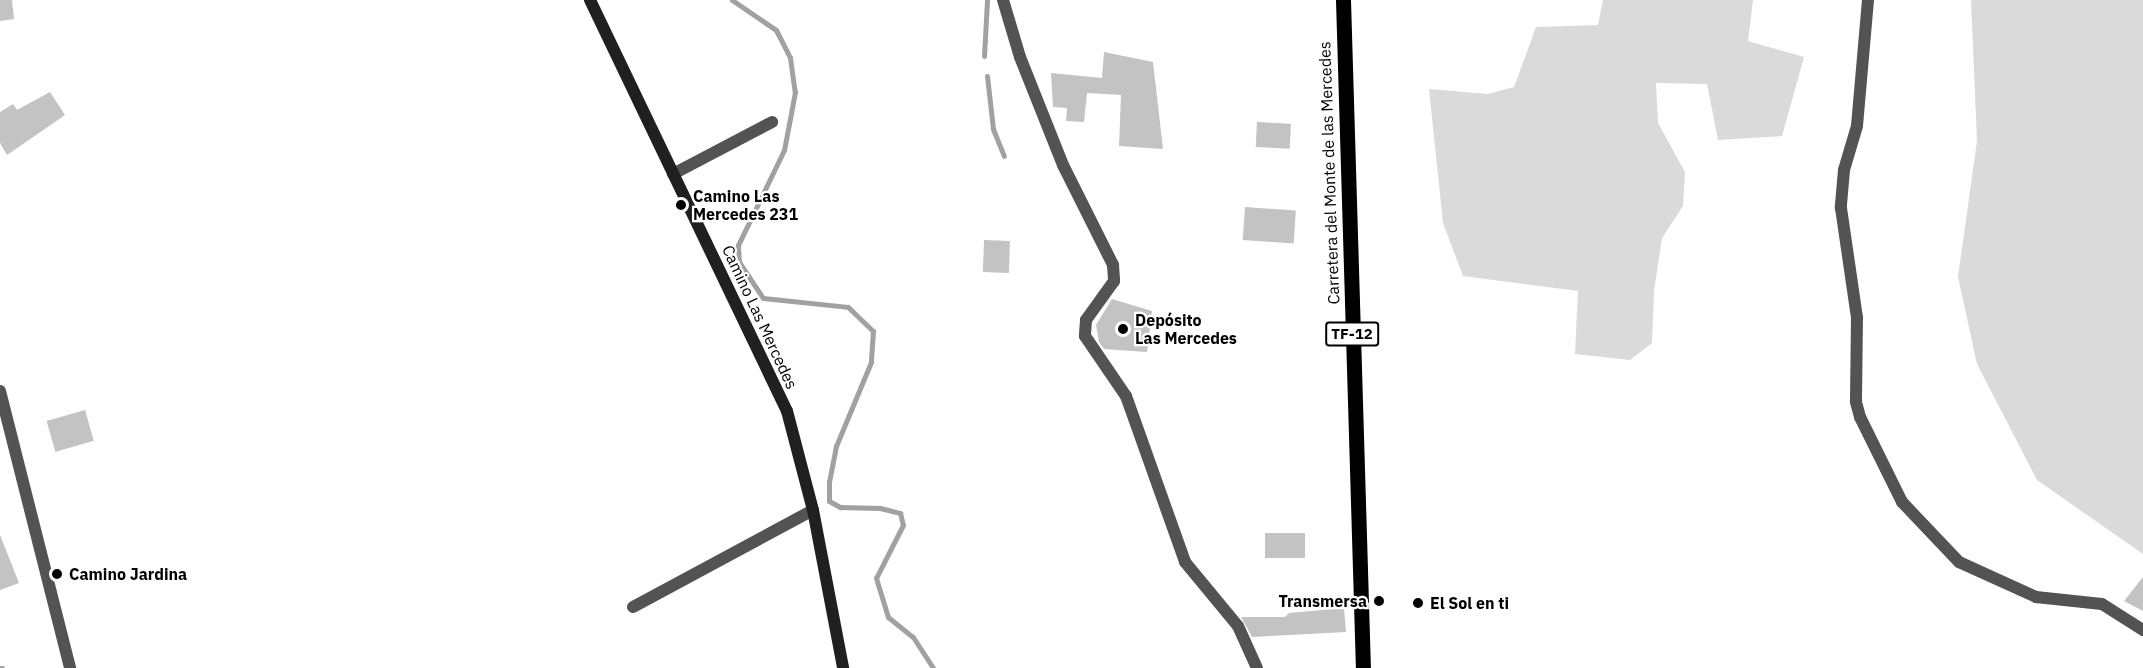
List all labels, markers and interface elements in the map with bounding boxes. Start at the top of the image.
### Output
street label: Carretera del Monte de las Mercedes [1315,41,1343,305]
place label: Camino Las Mercedes 231 [693,186,798,224]
marker: Camino Las Mercedes 231 [674,198,688,212]
street label: Camino Las Mercedes [718,242,802,392]
place label: Depósito Las Mercedes [1135,310,1237,348]
marker: Depósito Las Mercedes [1116,322,1130,336]
road number: TF-12 [1325,322,1379,346]
place label: Camino Jardina [69,564,187,584]
marker: Camino Jardina [50,567,64,581]
place label: Transmersa [1279,591,1367,611]
place label: El Sol en ti [1430,593,1509,613]
marker: Transmersa [1372,594,1386,608]
marker: El Sol en ti [1411,596,1425,610]

